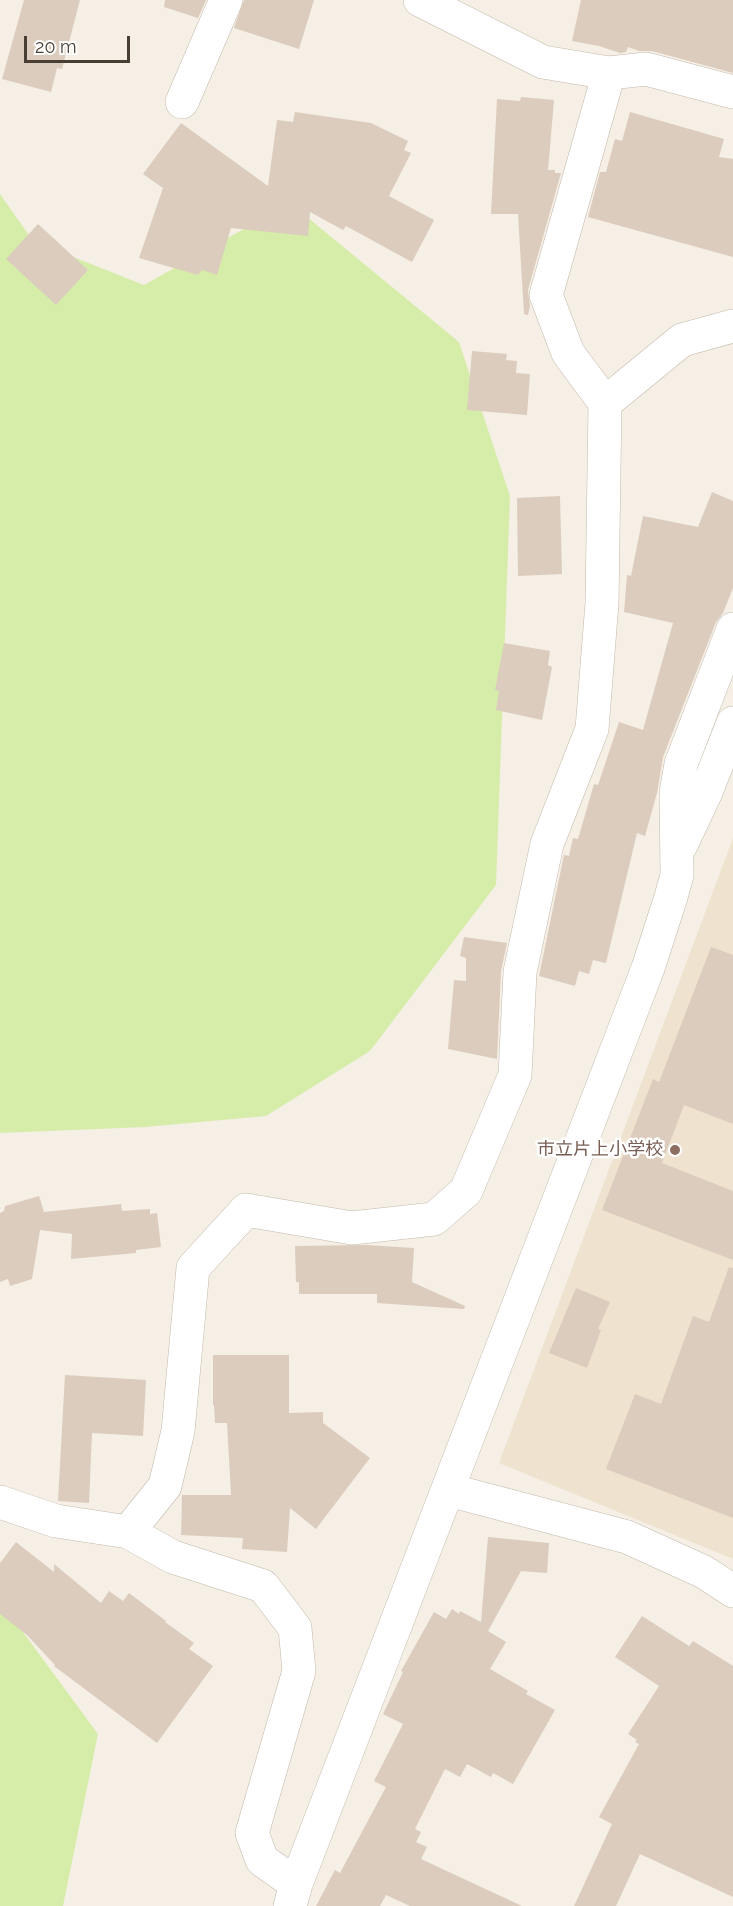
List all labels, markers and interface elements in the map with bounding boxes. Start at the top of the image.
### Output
scale bar [27,24,134,62]
text: 20 m [35,36,77,57]
place label: 市立片上小学校 [537,1139,663,1161]
marker: 市立片上小学校 [668,1143,682,1157]

